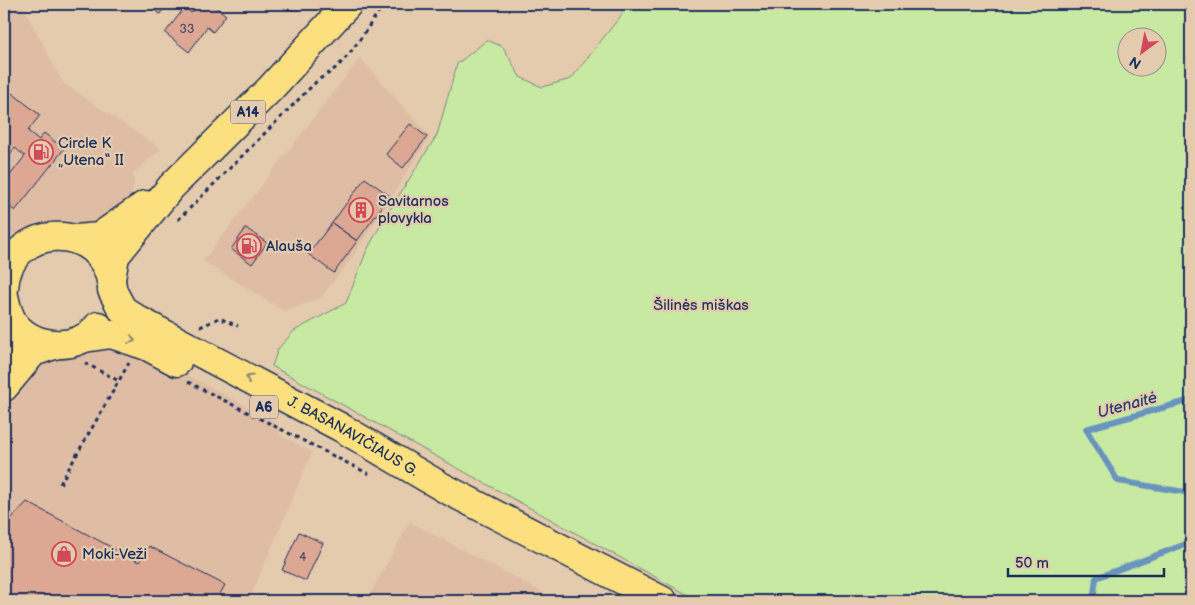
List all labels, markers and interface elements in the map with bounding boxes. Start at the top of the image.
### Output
house number: 33 [180,22,194,37]
north arrow [1118,28,1168,78]
text: N [1126,53,1144,73]
road number: A14 [230,100,266,124]
place label: Circle K „Utena“ II [58,134,124,170]
fuel station icon: Circle K „Utena“ II [28,139,54,165]
place label: Savitarnos plovykla [378,192,449,228]
building icon: Savitarnos plovykla [348,197,374,223]
fuel station icon: Alauša [236,233,262,259]
place label: Alauša [266,237,312,256]
park label: Šilinės miškas [653,296,749,315]
one-way arrow [127,334,136,344]
one-way arrow [245,374,254,384]
water label: Utenaitė [1095,388,1159,423]
street label: J. BASANAVIČIAUS G. [284,392,422,481]
road number: A6 [250,396,278,418]
shop icon: Moki-Veži [51,541,77,567]
place label: Moki-Veži [82,545,147,564]
scale bar [1008,545,1164,577]
house number: 4 [299,550,307,565]
text: 50 m [1015,554,1049,573]

